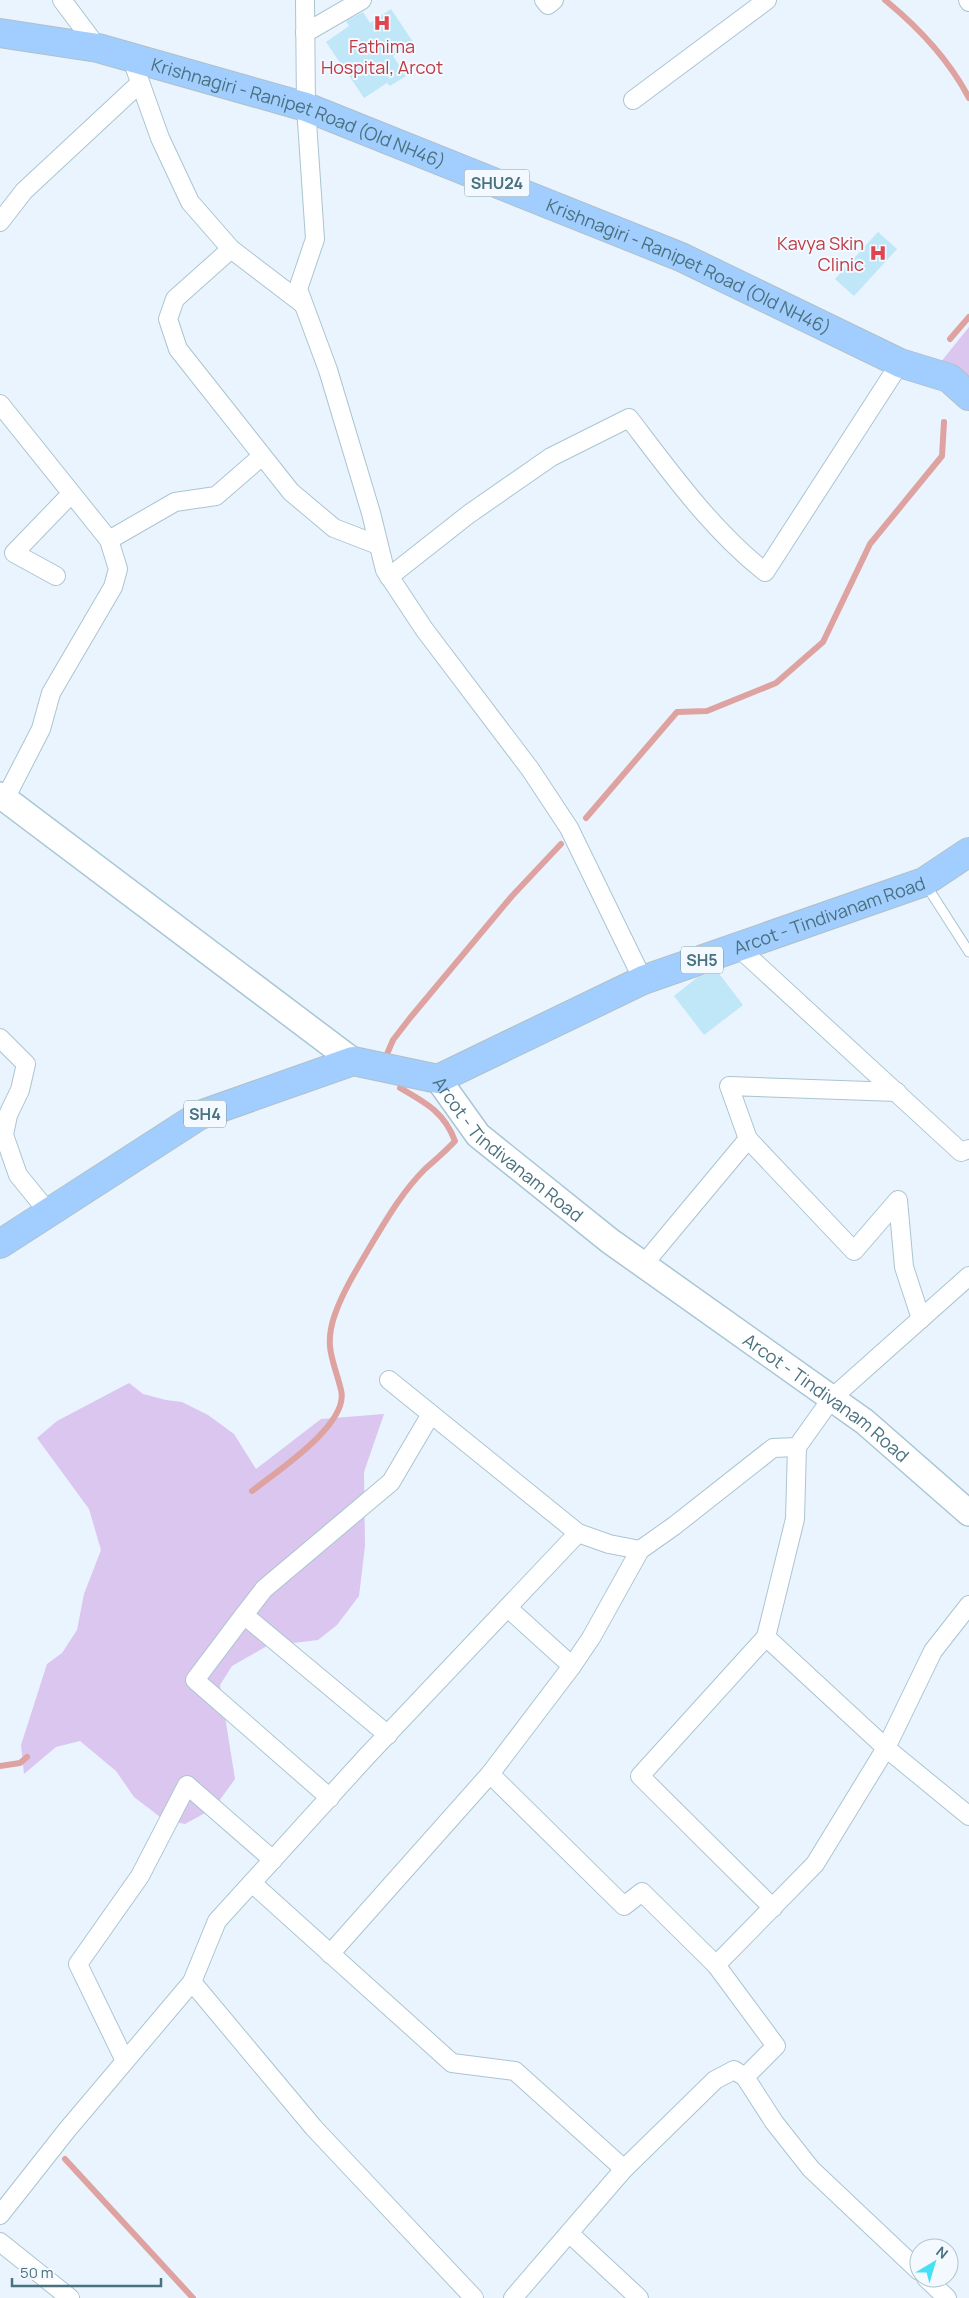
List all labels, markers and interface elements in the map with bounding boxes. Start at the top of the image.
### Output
hospital icon: Fathima Hospital, Arcot [372,13,392,33]
place label: Fathima Hospital, Arcot [321,34,443,79]
street label: Krishnagiri - Ranipet Road (Old NH46) [149,52,449,174]
road number: SHU24 [464,170,530,197]
street label: Krishnagiri - Ranipet Road (Old NH46) [543,192,835,340]
place label: Kavya Skin Clinic [777,231,864,276]
hospital icon: Kavya Skin Clinic [868,243,888,263]
street label: Arcot - Tindivanam Road [730,871,928,960]
road number: SH5 [681,946,723,974]
street label: Arcot - Tindivanam Road [428,1071,588,1227]
road number: SH4 [184,1100,226,1128]
street label: Arcot - Tindivanam Road [739,1327,914,1467]
north arrow [909,2238,959,2288]
text: N [932,2242,952,2263]
scale bar [12,2256,161,2288]
text: 50 m [20,2262,54,2283]

